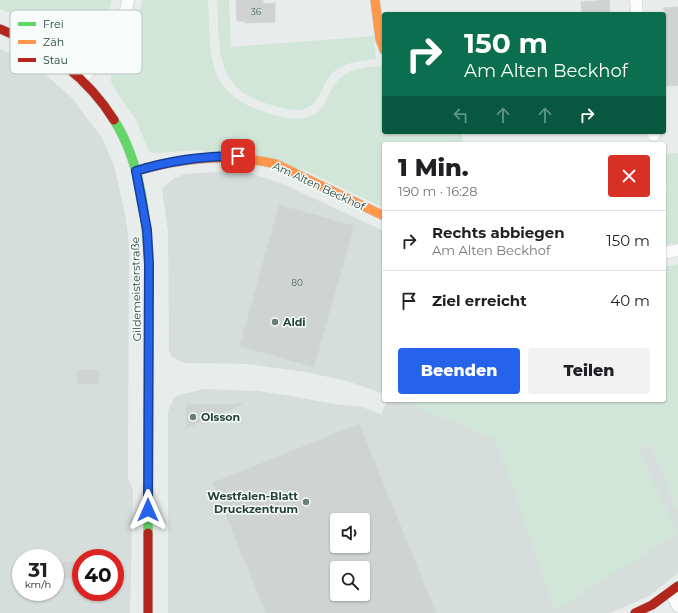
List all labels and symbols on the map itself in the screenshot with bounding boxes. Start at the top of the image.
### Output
house number: 36 [251,6,262,17]
legend [10,10,142,74]
text: Frei [43,17,64,31]
text: Zäh [43,35,64,49]
text: Stau [43,53,68,67]
pin [221,139,255,173]
street label: Am Alten Beckhof [271,159,368,214]
street label: Gildemeisterstraße [128,236,144,341]
house number: 80 [291,277,303,288]
place label: Aldi [282,315,306,329]
marker: Aldi [270,317,280,327]
place label: Olsson [201,410,240,424]
marker: Olsson [188,412,198,422]
position arrow [127,489,169,531]
place label: Westfalen-Blatt Druckzentrum [207,489,298,516]
marker: Westfalen-Blatt Druckzentrum [301,497,311,507]
speed limit sign: 40 [72,549,124,601]

